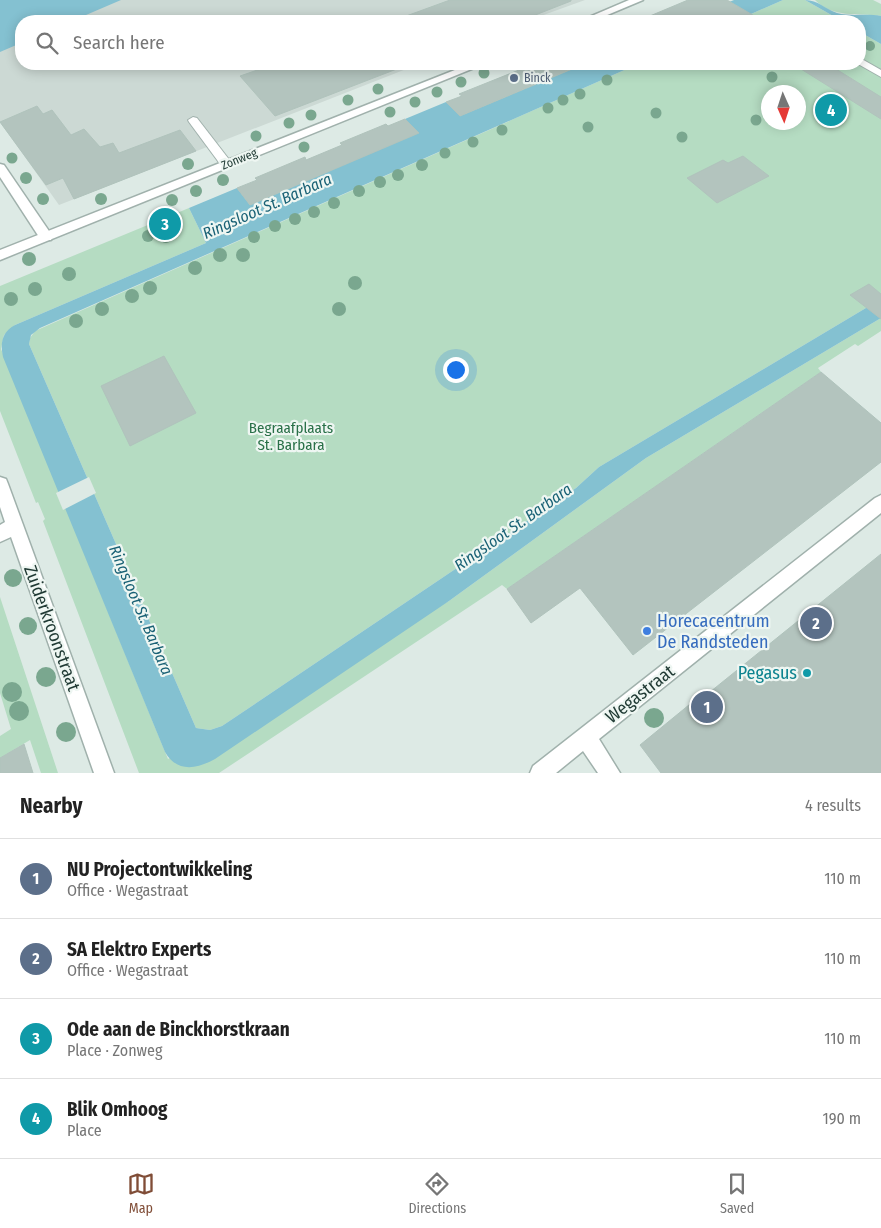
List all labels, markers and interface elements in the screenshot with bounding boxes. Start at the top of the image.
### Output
search box [15,15,866,70]
icon: search [33,29,61,57]
text: Search here [73,31,165,54]
place label: Binck [524,71,551,85]
marker: Binck [508,72,520,84]
north arrow [761,85,806,130]
pin: 4 [815,91,847,129]
street label: Zonweg [219,145,259,173]
water label: Ringsloot St. Barbara [200,169,334,243]
pin: 3 [149,205,181,243]
your location [443,357,469,383]
park label: Begraafplaats St. Barbara [249,419,333,454]
water label: Ringsloot St. Barbara [451,479,575,575]
water label: Ringsloot St. Barbara [105,542,177,678]
street label: Zuiderkroonstraat [19,562,85,694]
pin: 2 [800,604,832,642]
place label: Horecacentrum De Randsteden [657,610,770,653]
marker: Horecacentrum De Randsteden [641,625,653,637]
street label: Wegastraat [601,660,679,728]
place label: Pegasus [738,662,797,684]
marker: Pegasus [801,667,813,679]
pin: 1 [691,688,723,726]
text: Nearby [20,793,82,819]
text: 4 results [805,796,861,815]
text: NU Projectontwikkeling [67,858,252,881]
text: 1 [33,869,39,888]
text: 110 m [824,869,861,888]
text: Office · Wegastraat [67,881,188,900]
text: SA Elektro Experts [67,938,211,961]
text: 2 [32,949,40,968]
text: 110 m [824,949,861,968]
text: Office · Wegastraat [67,961,188,980]
text: Ode aan de Binckhorstkraan [67,1018,290,1041]
text: 3 [32,1029,40,1048]
text: 110 m [824,1029,861,1048]
text: Place · Zonweg [67,1041,163,1060]
text: Blik Omhoog [67,1098,168,1121]
text: 4 [32,1109,40,1128]
text: 190 m [823,1109,861,1128]
text: Place [67,1121,102,1140]
tab: Map [127,1170,155,1217]
tab: Directions [408,1170,466,1217]
tab: Saved [720,1170,754,1217]

